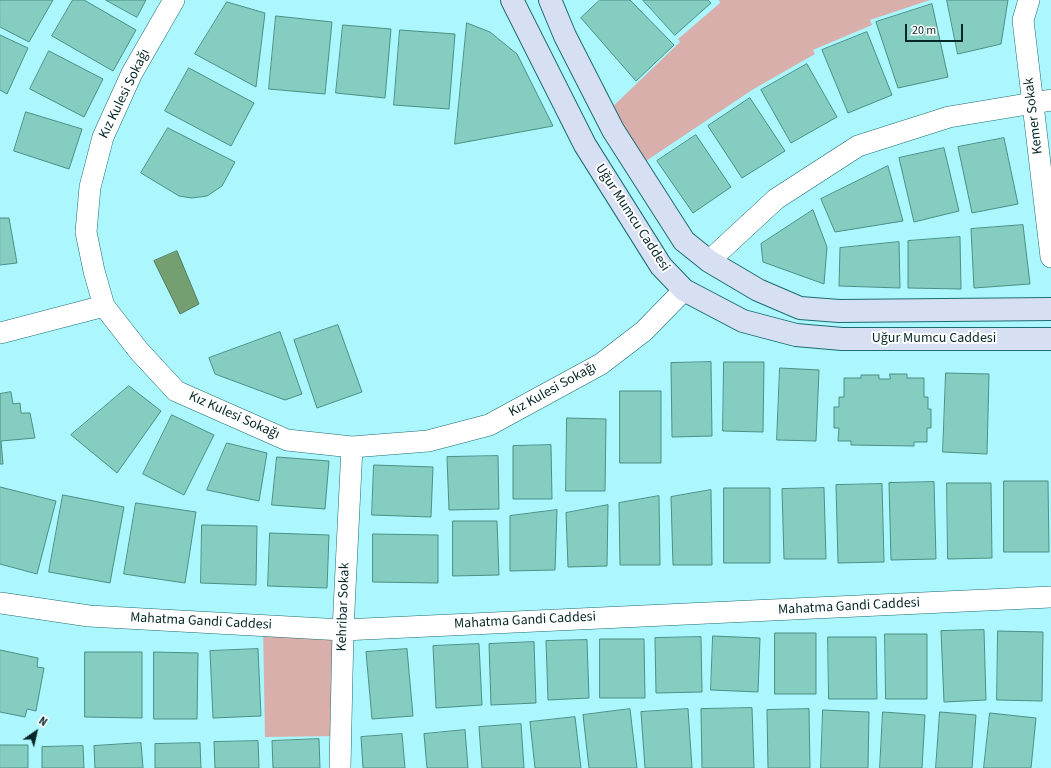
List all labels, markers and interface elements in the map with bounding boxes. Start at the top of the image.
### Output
scale bar [907,16,965,42]
text: 20 m [912,22,936,39]
street label: Kız Kulesi Sokağı [96,46,154,142]
street label: Kemer Sokak [1021,77,1047,155]
street label: Uğur Mumcu Caddesi [591,161,673,275]
street label: Uğur Mumcu Caddesi [872,331,996,347]
street label: Kız Kulesi Sokağı [506,359,600,421]
street label: Kız Kulesi Sokağı [186,388,282,444]
street label: Kehribar Sokak [334,562,354,652]
street label: Mahatma Gandi Caddesi [778,595,920,619]
street label: Mahatma Gandi Caddesi [454,609,596,633]
street label: Mahatma Gandi Caddesi [130,610,272,634]
north arrow [16,712,56,752]
text: N [36,713,50,730]

